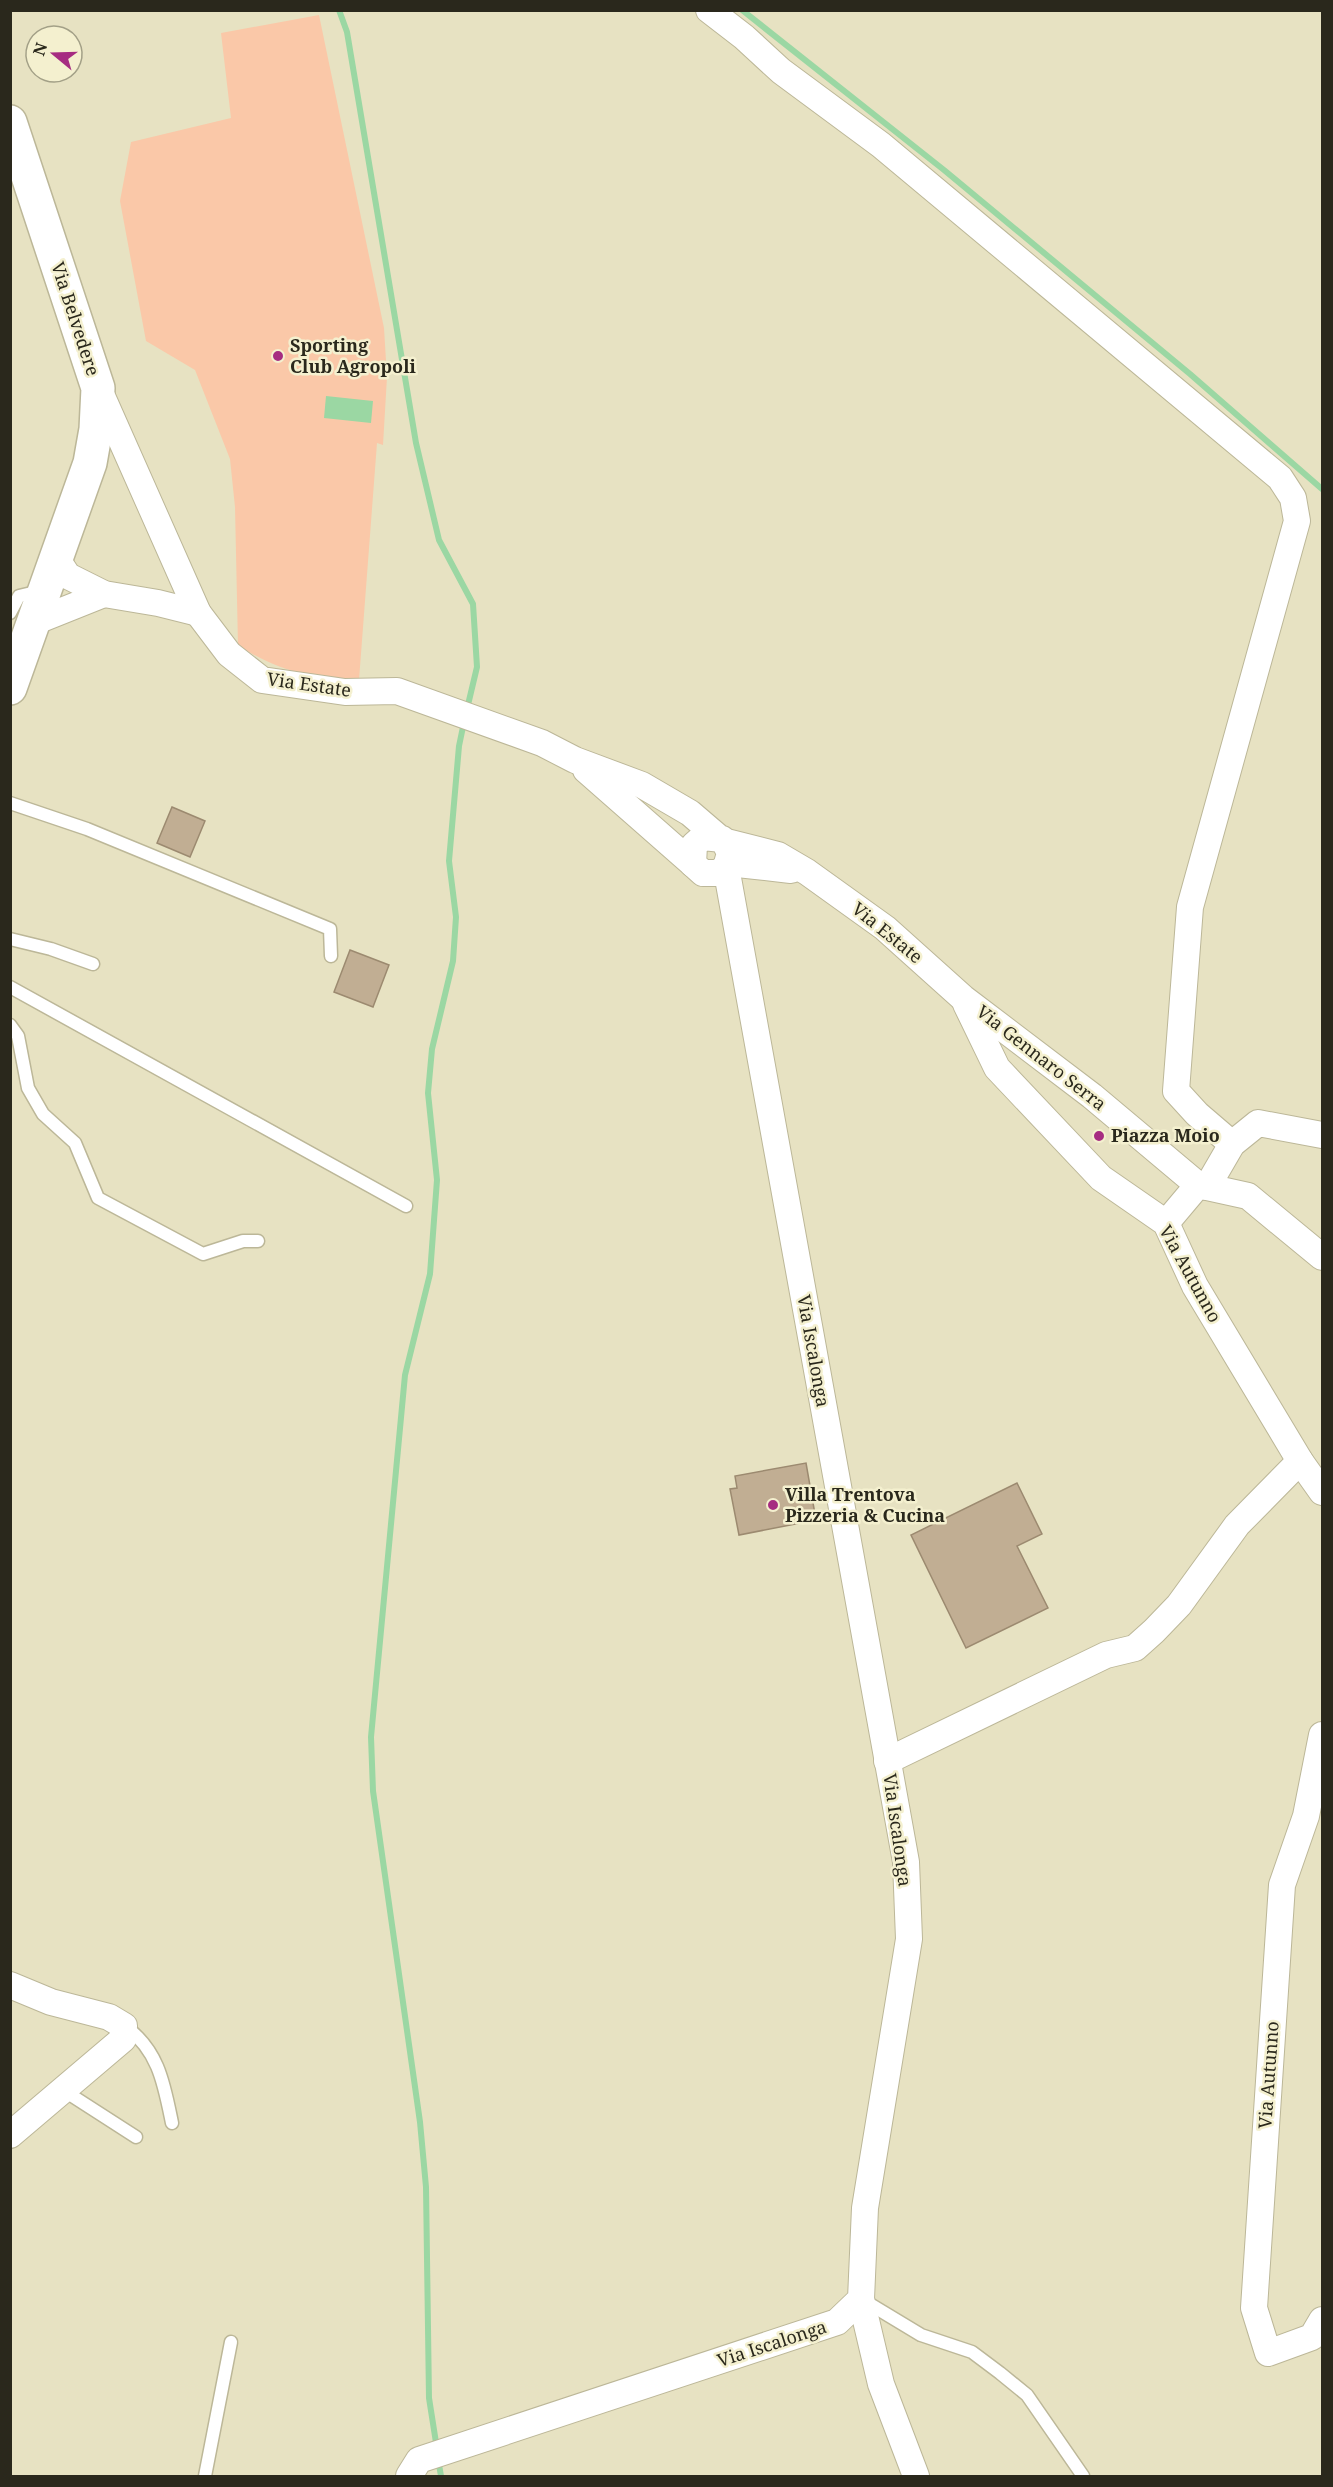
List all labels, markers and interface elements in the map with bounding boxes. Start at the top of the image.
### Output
north arrow [24,24,84,84]
text: N [27,39,52,59]
street label: Via Belvedere [46,259,106,379]
place label: Sporting Club Agropoli [290,333,416,378]
marker: Sporting Club Agropoli [271,349,285,363]
street label: Via Estate [266,666,353,702]
street label: Via Estate [847,896,928,968]
street label: Via Gennaro Serra [972,999,1111,1115]
place label: Piazza Moio [1111,1123,1220,1147]
marker: Piazza Moio [1092,1129,1106,1143]
street label: Via Autunno [1154,1221,1228,1327]
street label: Via Iscalonga [792,1293,836,1409]
place label: Villa Trentova Pizzeria & Cucina [785,1482,945,1527]
marker: Villa Trentova Pizzeria & Cucina [766,1498,780,1512]
street label: Via Iscalonga [878,1772,918,1888]
street label: Via Autunno [1252,2020,1284,2130]
street label: Via Iscalonga [714,2314,830,2372]

